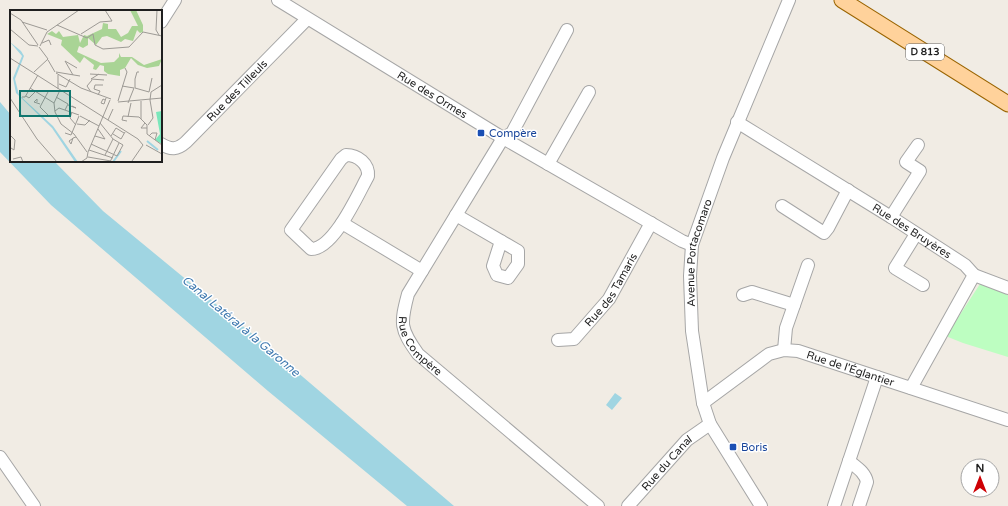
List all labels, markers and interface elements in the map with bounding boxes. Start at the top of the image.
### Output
inset map [10,10,162,162]
road number: D 813 [906,44,944,60]
street label: Rue des Tilleuls [204,57,270,124]
street label: Rue des Ormes [395,68,470,121]
place label: Compère [489,127,537,140]
marker: Compère [476,128,486,138]
street label: Avenue Portacomaro [683,197,715,307]
street label: Rue des Bruyères [870,201,954,261]
street label: Rue des Tamaris [582,251,640,329]
water label: Canal Latéral à la Garonne [179,273,304,380]
street label: Rue Compère [396,316,445,378]
street label: Rue de l'Églantier [805,348,897,389]
street label: Rue du Canal [639,432,694,493]
place label: Boris [741,441,768,454]
marker: Boris [728,442,738,452]
north arrow [960,458,1000,498]
text: N [976,462,984,475]

